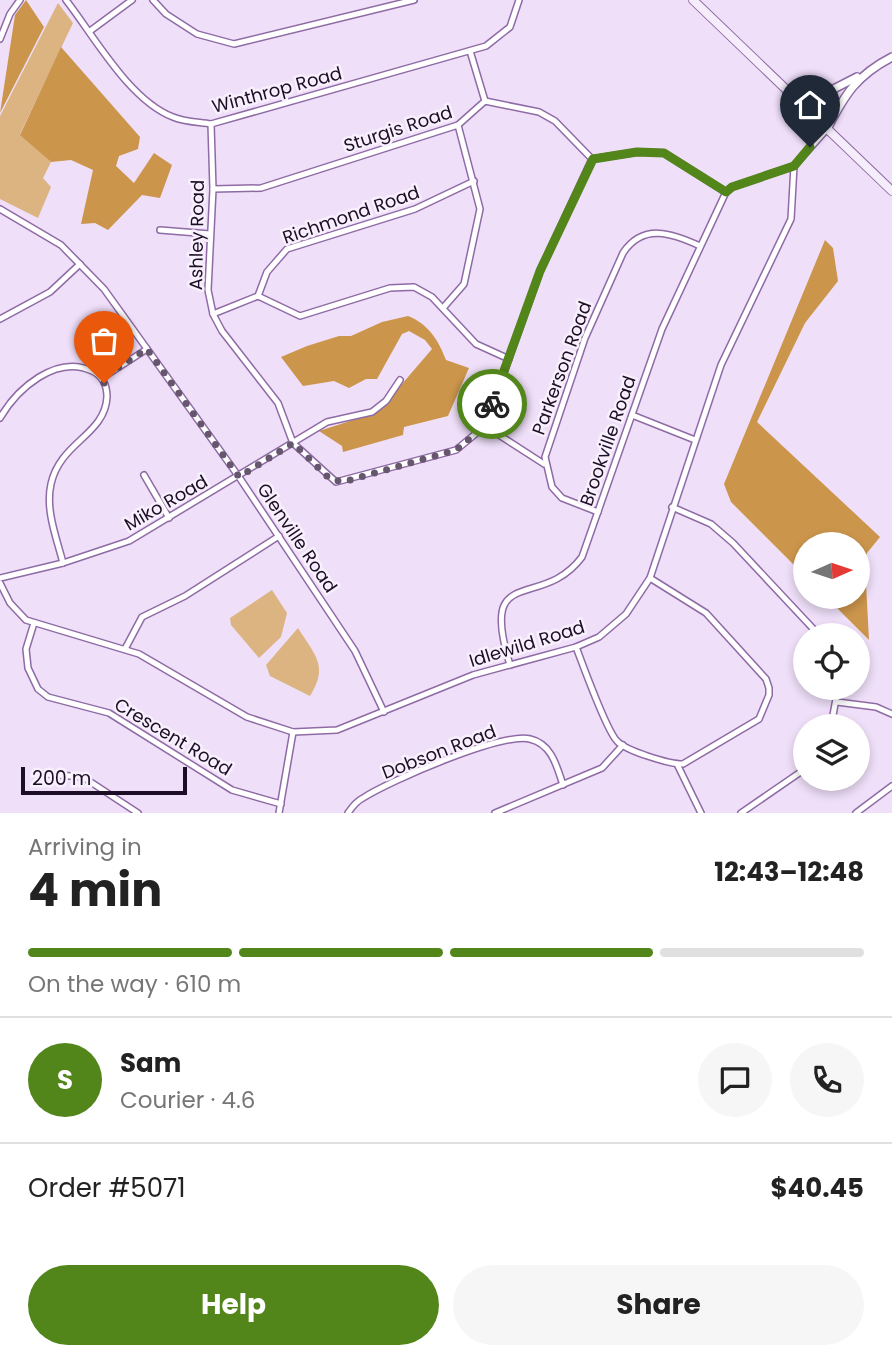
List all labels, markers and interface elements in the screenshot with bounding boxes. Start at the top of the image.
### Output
street label: Winthrop Road [209,60,345,119]
pin [780,75,840,147]
icon: home [791,86,829,124]
street label: Sturgis Road [340,99,455,158]
street label: Richmond Road [279,179,423,250]
street label: Ashley Road [183,180,210,290]
street label: Parkerson Road [526,298,597,438]
pin [74,311,134,383]
icon: bag [85,322,123,360]
courier [457,369,527,439]
street label: Brookville Road [574,372,642,509]
icon: bike [473,385,511,423]
street label: Miko Road [120,469,212,536]
street label: Glenville Road [251,478,343,597]
north arrow [793,532,870,609]
map controls [793,532,870,791]
street label: Idlewild Road [466,614,588,673]
button: locate [793,623,870,700]
street label: Crescent Road [110,692,237,782]
button: layers [793,714,870,791]
street label: Dobson Road [378,718,500,785]
scale bar [21,764,187,796]
text: 200 m [32,765,91,792]
text: Arriving in [28,831,142,863]
text: 12:43–12:48 [714,854,864,890]
text: 4 min [28,858,162,922]
text: On the way · 610 m [28,968,241,1000]
button: chat [698,1043,772,1117]
button: phone [790,1043,864,1117]
text: Sam [120,1045,181,1081]
text: S [57,1062,73,1098]
text: Courier · 4.6 [120,1084,255,1116]
text: Order #5071 [28,1170,185,1206]
text: $40.45 [771,1170,864,1206]
button: Help [28,1265,439,1345]
button: Share [453,1265,864,1345]

